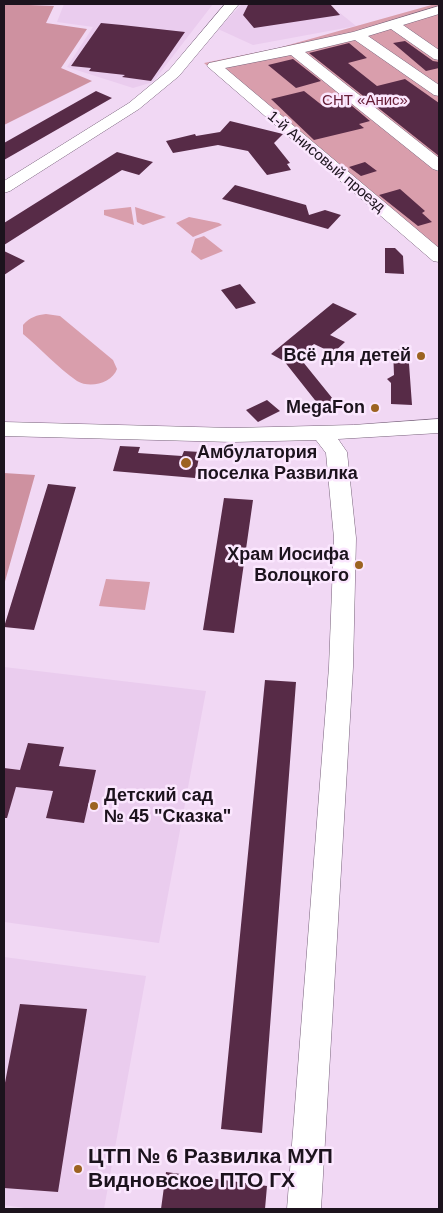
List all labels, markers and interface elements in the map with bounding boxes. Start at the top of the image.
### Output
park label: СНТ «Анис» [322,92,408,110]
street label: 1-й Анисовый проезд [264,108,388,216]
place label: Всё для детей [284,345,411,367]
marker: Всё для детей [415,350,427,362]
place label: MegaFon [286,397,365,419]
marker: MegaFon [369,402,381,414]
place label: Амбулатория поселка Развилка [197,442,358,484]
marker: Амбулатория поселка Развилка [179,456,193,470]
place label: Храм Иосифа Волоцкого [227,544,349,586]
marker: Храм Иосифа Волоцкого [353,559,365,571]
place label: Детский сад № 45 "Сказка" [104,785,231,828]
marker: Детский сад № 45 "Сказка" [88,800,100,812]
place label: ЦТП № 6 Развилка МУП Видновское ПТО ГХ [88,1144,333,1194]
marker: ЦТП № 6 Развилка МУП Видновское ПТО ГХ [72,1163,84,1175]

